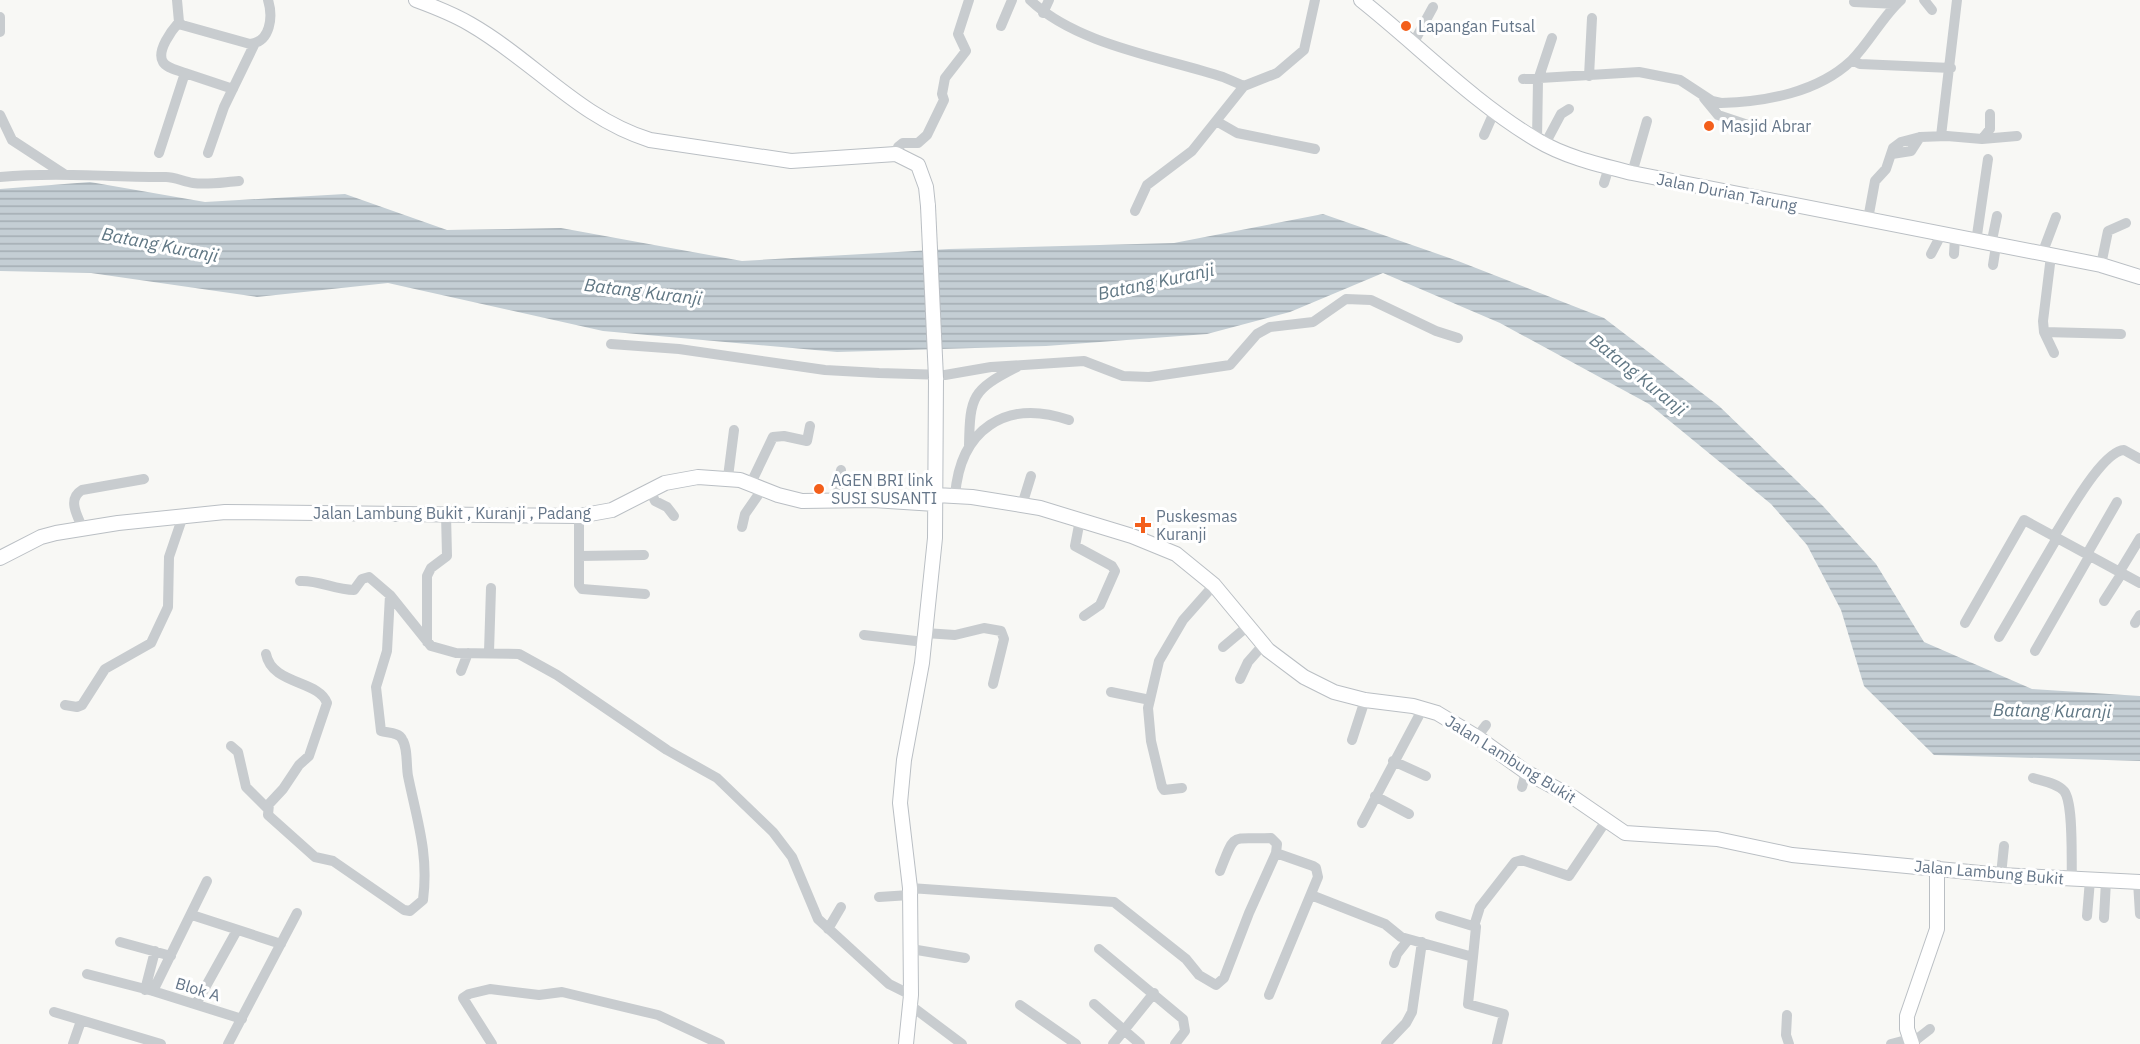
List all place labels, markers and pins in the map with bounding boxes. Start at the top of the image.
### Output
place label: Lapangan Futsal [1418,16,1535,36]
marker: Lapangan Futsal [1399,19,1413,33]
place label: Masjid Abrar [1721,116,1811,136]
marker: Masjid Abrar [1702,119,1716,133]
place label: AGEN BRI link SUSI SUSANTI [831,470,937,508]
marker: AGEN BRI link SUSI SUSANTI [812,482,826,496]
place label: Puskesmas Kuranji [1156,506,1238,544]
marker: Puskesmas Kuranji [1134,516,1152,534]

